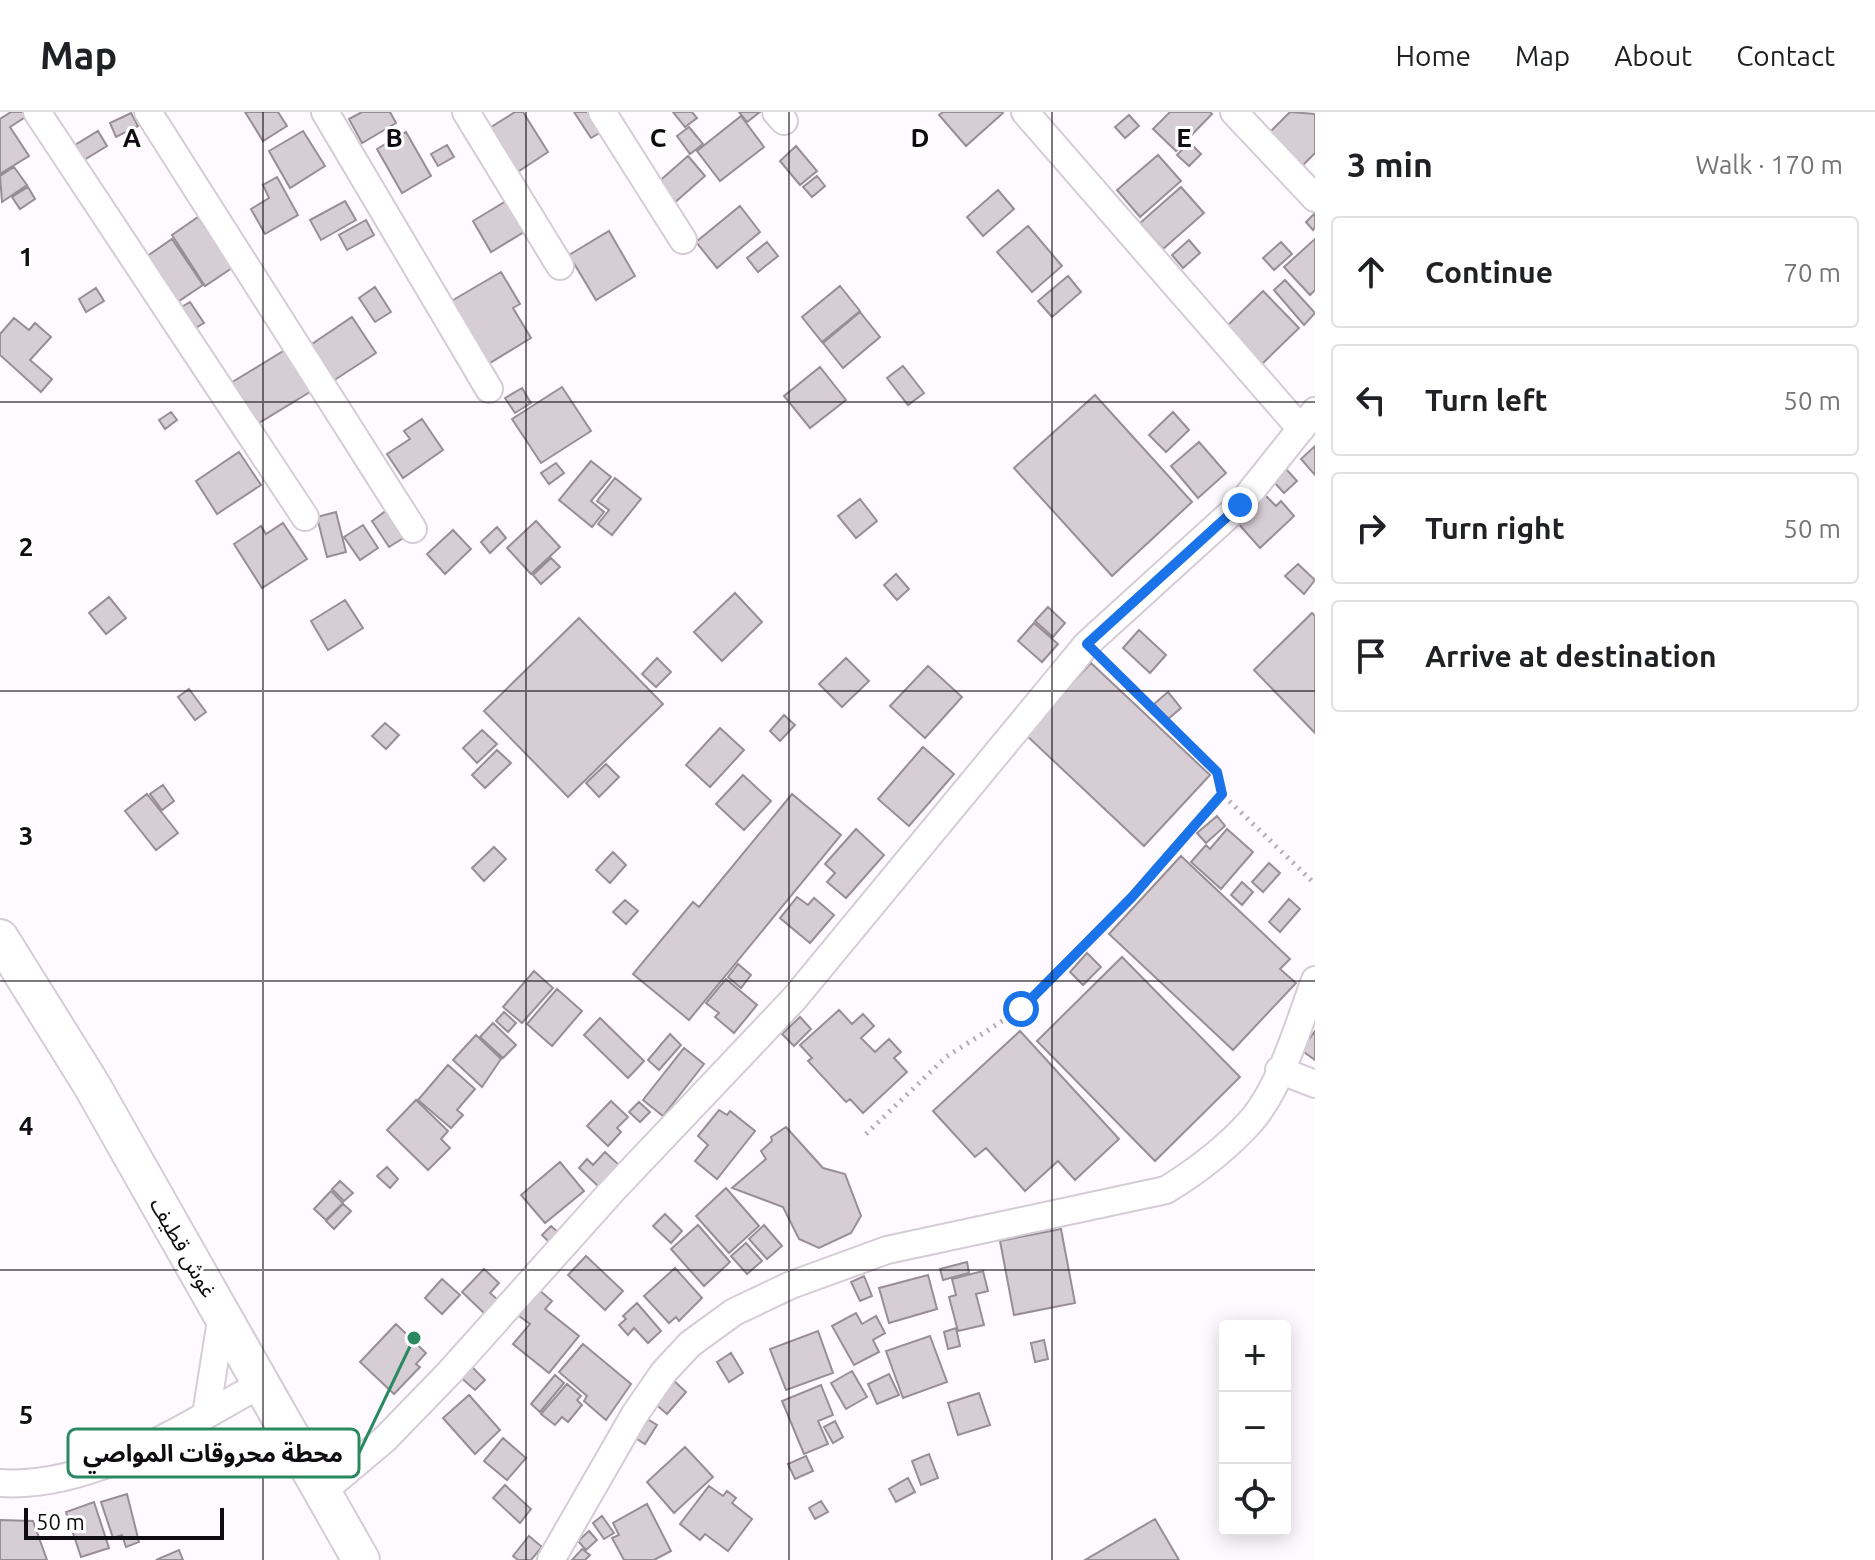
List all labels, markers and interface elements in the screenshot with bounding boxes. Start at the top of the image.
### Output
text: Map [40,34,117,76]
text: Home [1396,40,1471,71]
text: Map [1515,40,1570,71]
text: About [1614,40,1692,71]
text: Contact [1736,40,1835,71]
text: A [123,123,142,152]
text: B [385,123,403,152]
text: C [650,123,667,152]
text: D [911,123,929,152]
text: E [1176,123,1192,152]
text: 3 min [1347,145,1433,183]
text: Walk · 170 m [1695,150,1843,179]
text: 1 [19,242,33,271]
icon: ahead [1349,250,1393,294]
text: Continue [1425,255,1553,289]
text: 70 m [1783,258,1841,287]
icon: left [1349,378,1393,422]
text: Turn left [1425,383,1547,417]
text: 50 m [1783,386,1841,415]
route end [1222,487,1258,523]
icon: right [1349,506,1393,550]
text: Turn right [1425,511,1565,545]
text: 50 m [1783,514,1841,543]
text: 2 [19,532,33,561]
icon: arrive [1349,634,1393,678]
text: Arrive at destination [1425,639,1717,673]
text: 3 [19,821,33,850]
route start [1003,991,1039,1027]
text: 4 [19,1111,33,1140]
street label: غوش قطيف [145,1193,223,1302]
map controls [1219,1320,1291,1536]
button: + [1219,1320,1291,1392]
button: − [1219,1392,1291,1464]
text: 5 [19,1400,33,1429]
callout: محطة محروقات المواصي [68,1429,359,1477]
text: محطة محروقات المواصي [83,1440,343,1474]
button: locate [1219,1464,1291,1536]
scale bar [24,1504,224,1540]
text: 50 m [36,1509,85,1534]

